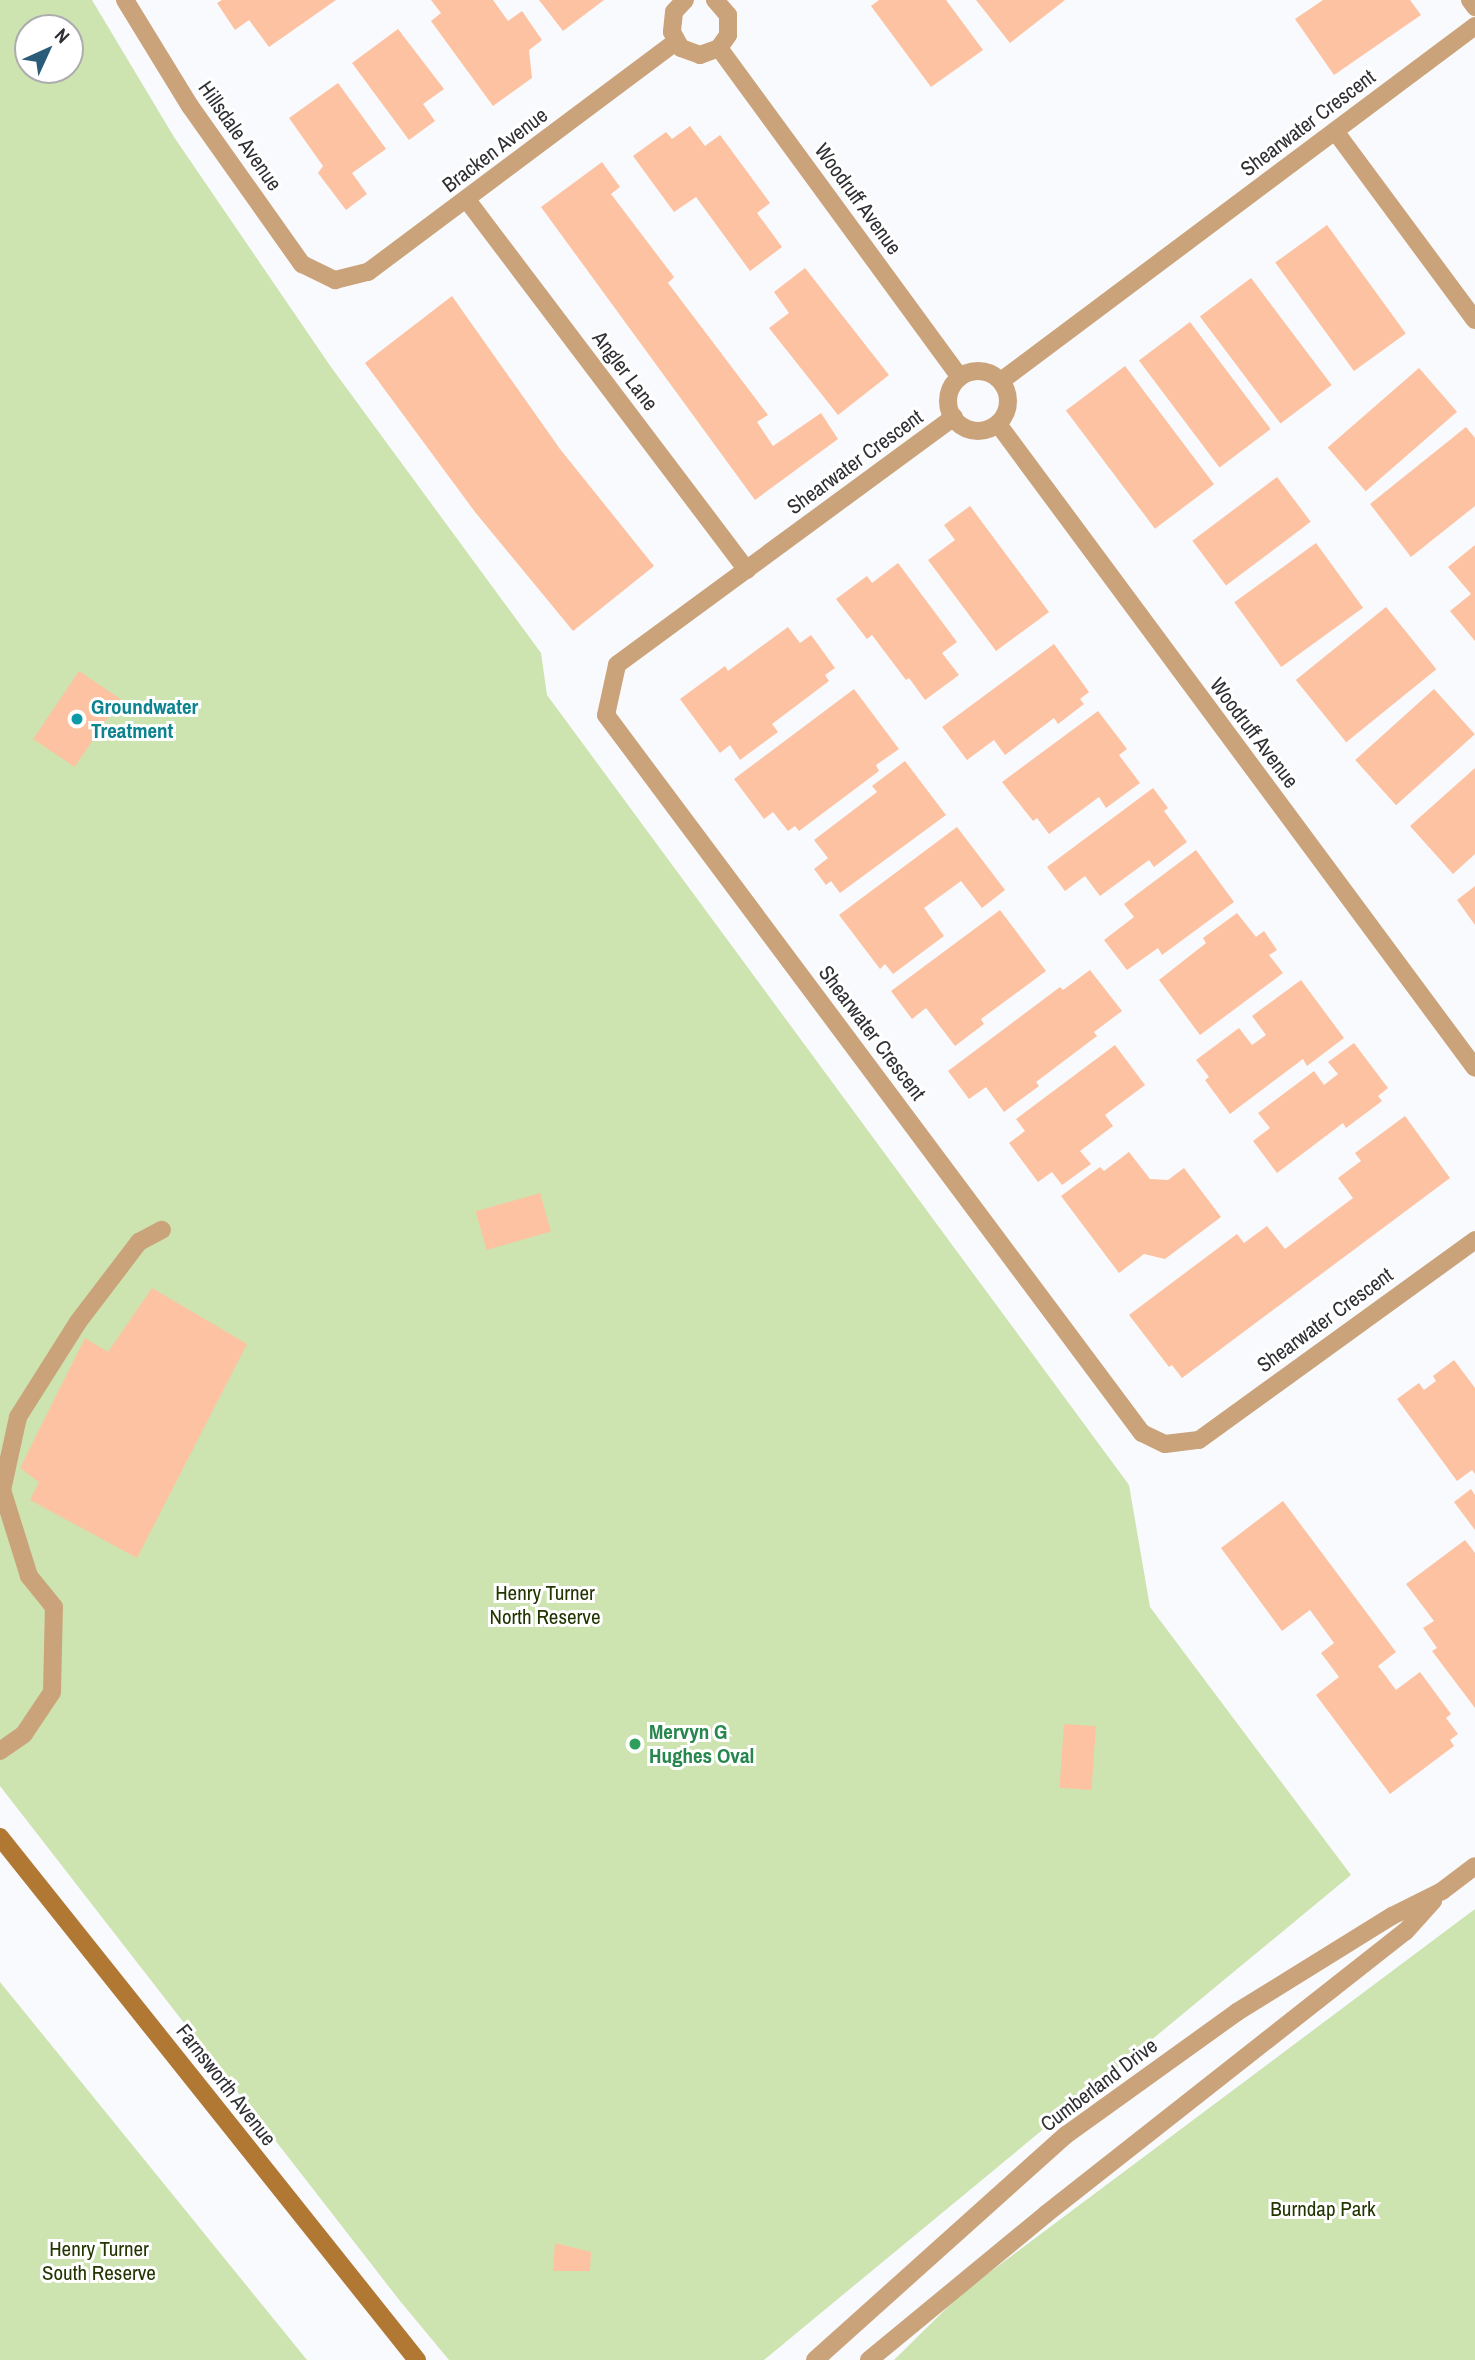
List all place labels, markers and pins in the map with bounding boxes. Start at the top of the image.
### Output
place label: Groundwater Treatment [91,694,198,744]
marker: Groundwater Treatment [69,711,85,727]
place label: Mervyn G Hughes Oval [649,1719,754,1769]
marker: Mervyn G Hughes Oval [627,1736,643,1752]

